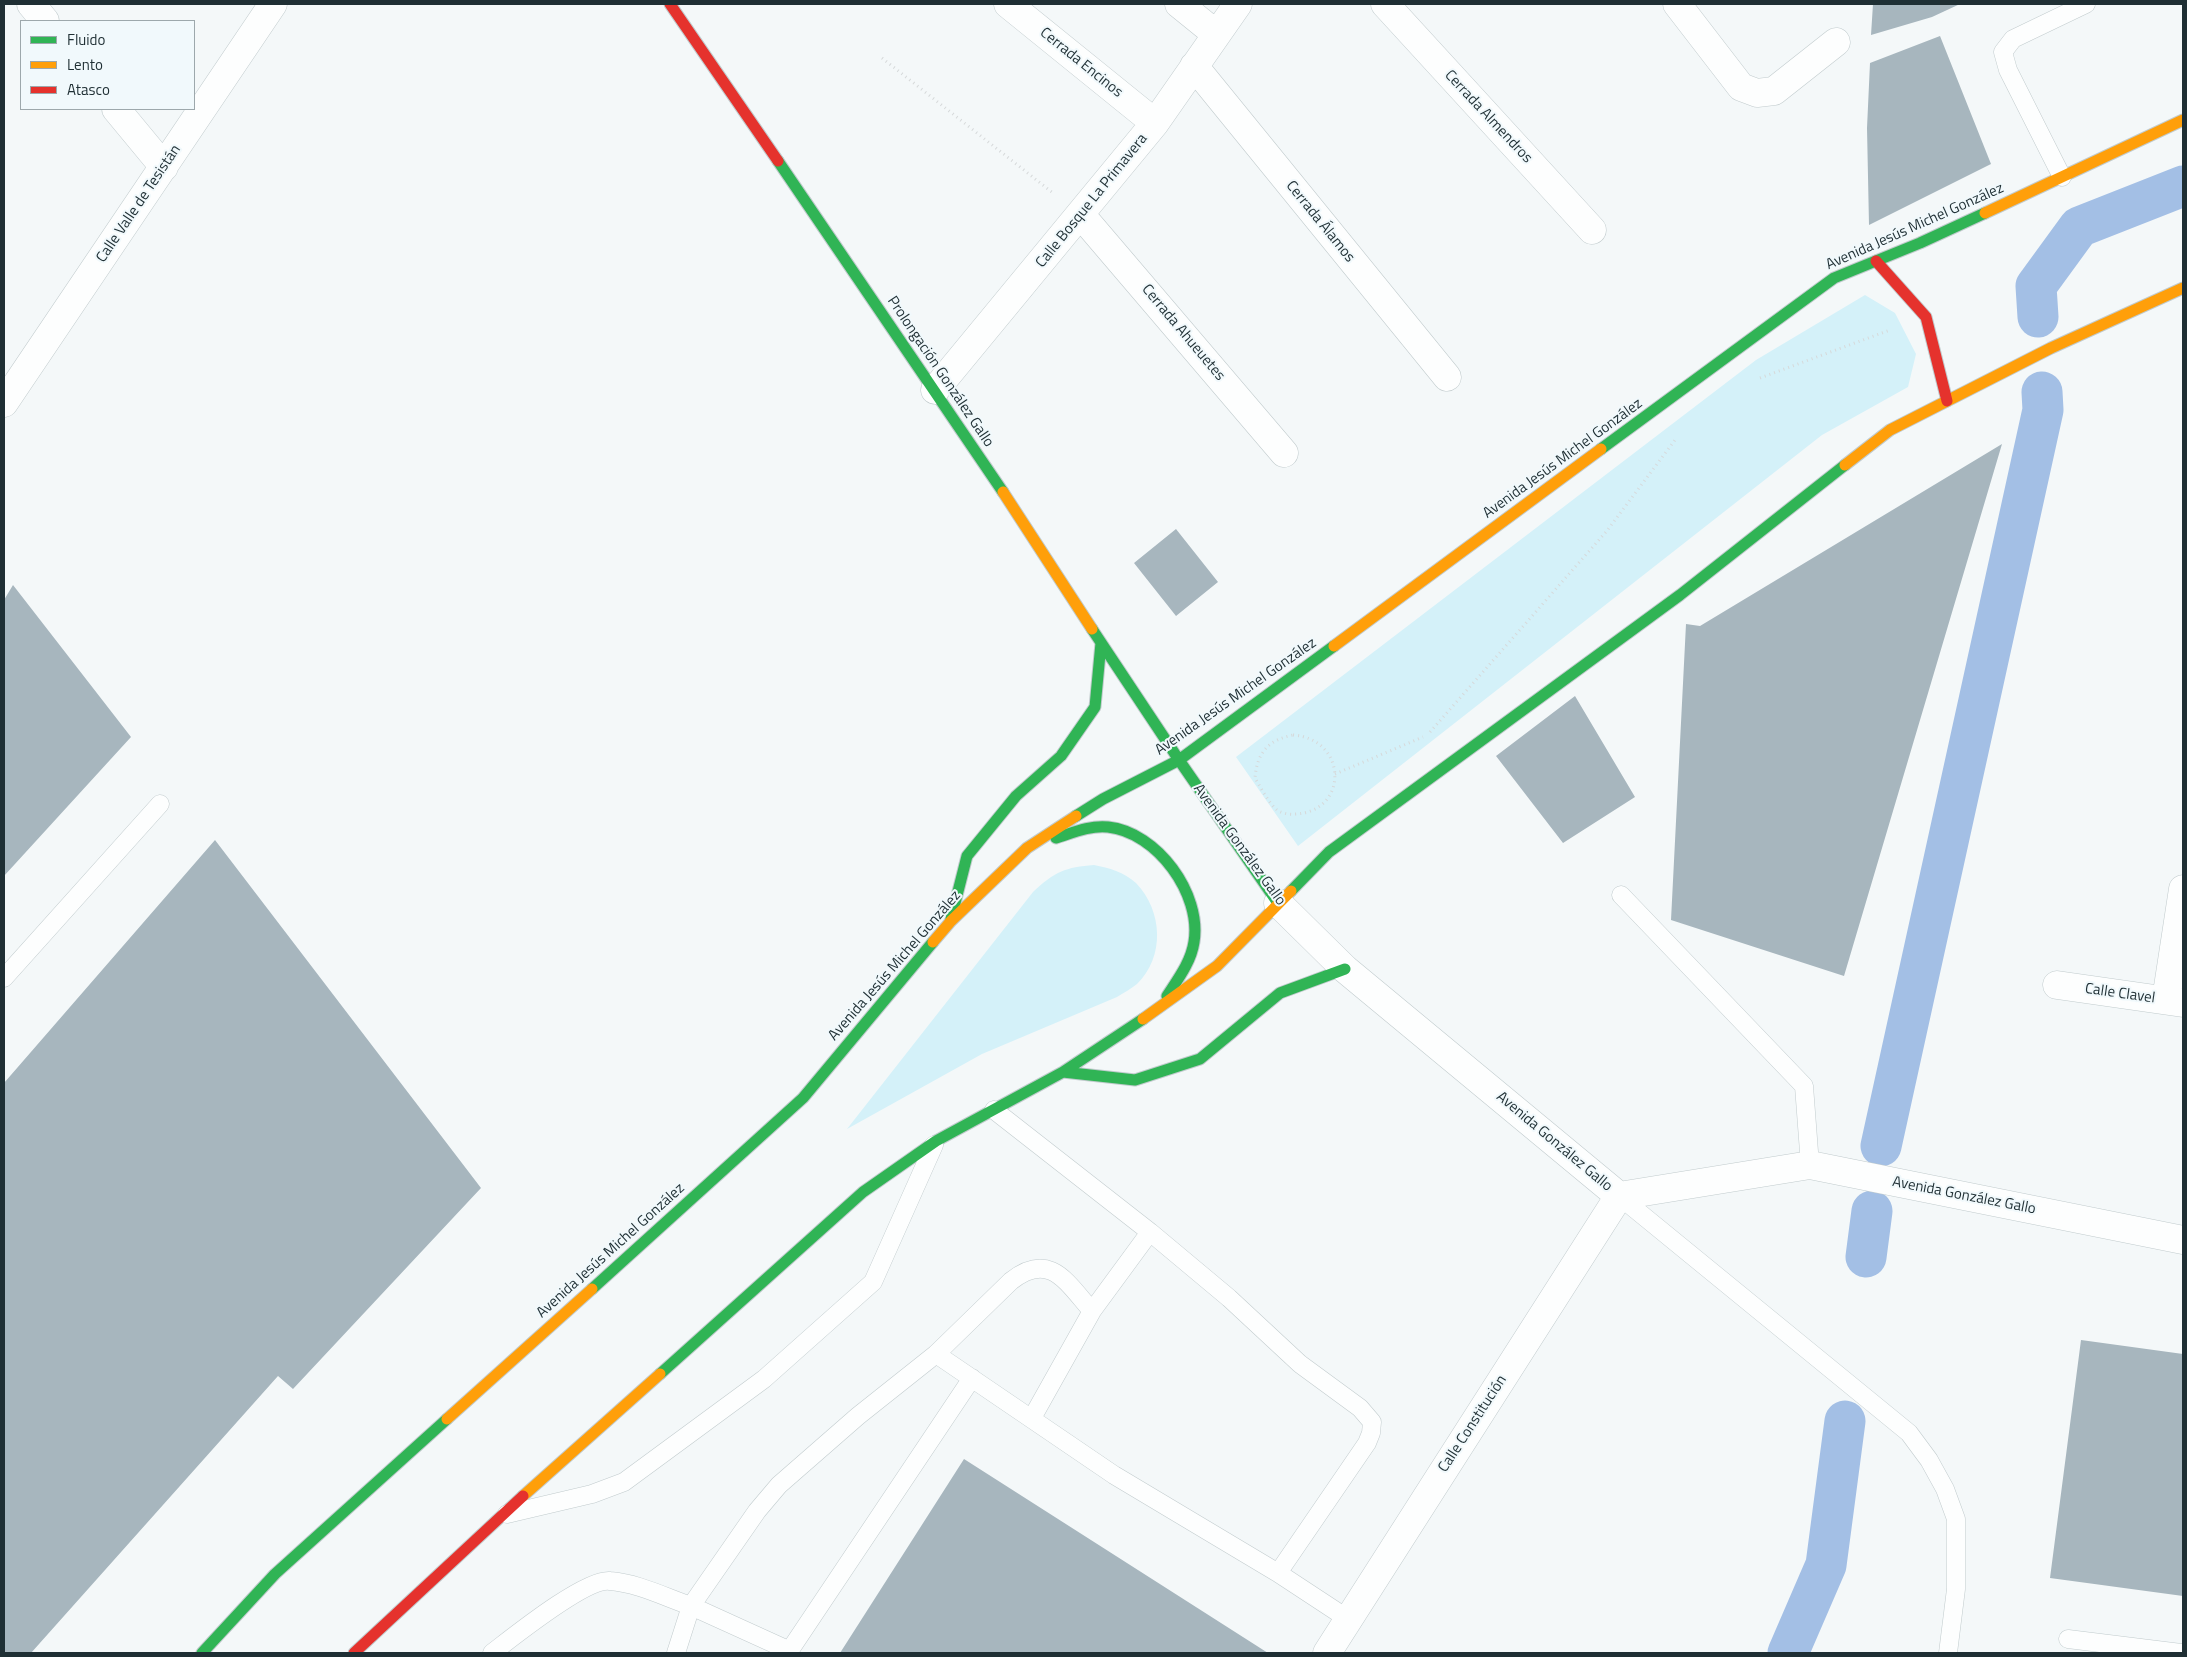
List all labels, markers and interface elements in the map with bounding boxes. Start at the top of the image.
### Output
legend [20,20,195,110]
street label: Cerrada Encinos [1036,24,1126,102]
text: Fluido [67,28,105,51]
text: Lento [67,53,103,76]
street label: Cerrada Almendros [1440,67,1536,167]
text: Atasco [67,78,110,101]
street label: Calle Bosque La Primavera [1032,130,1152,272]
street label: Calle Valle de Tesistán [93,142,185,266]
street label: Cerrada Álamos [1282,178,1358,266]
street label: Avenida Jesús Michel González [1823,180,2007,274]
street label: Cerrada Ahueuetes [1138,281,1228,385]
street label: Prolongación González Gallo [883,293,997,451]
street label: Avenida Jesús Michel González [1480,395,1646,523]
street label: Avenida Jesús Michel González [1152,634,1320,760]
street label: Avenida González Gallo [1189,781,1289,909]
street label: Avenida Jesús Michel González [825,887,965,1045]
street label: Calle Clavel [2084,980,2156,1008]
street label: Avenida González Gallo [1492,1088,1616,1196]
street label: Avenida González Gallo [1891,1173,2037,1219]
street label: Avenida Jesús Michel González [533,1180,689,1322]
street label: Calle Constitución [1435,1372,1511,1476]

